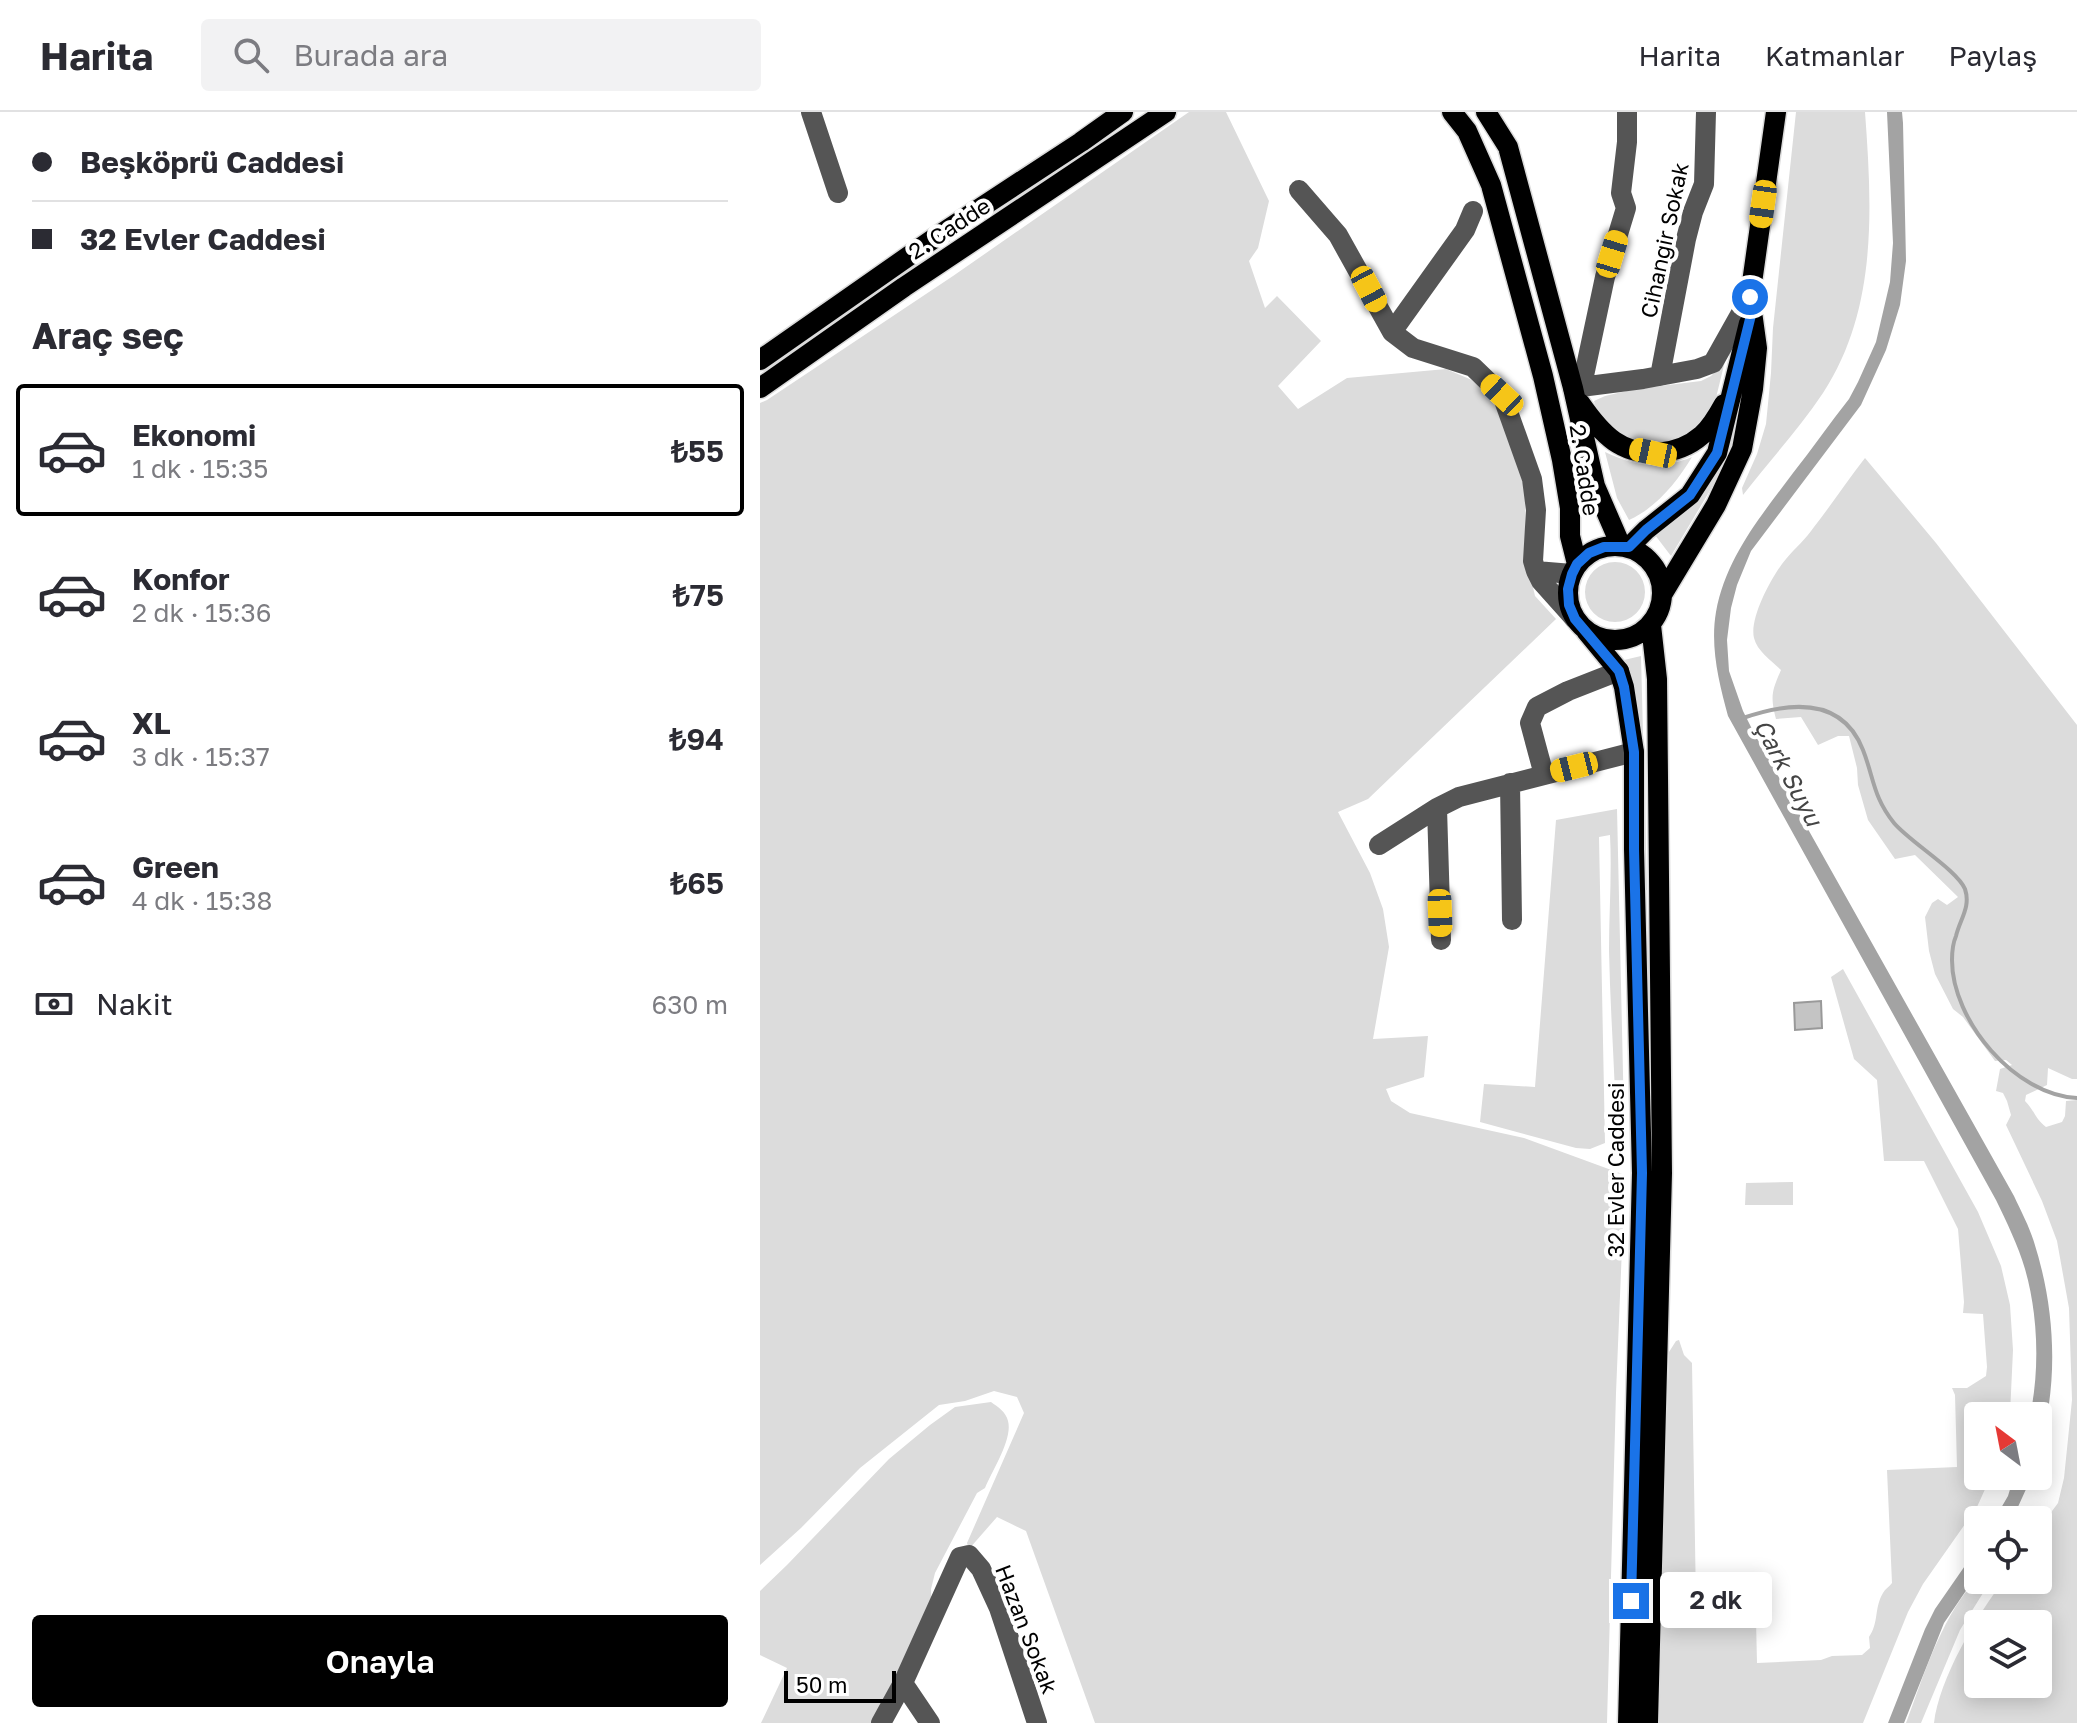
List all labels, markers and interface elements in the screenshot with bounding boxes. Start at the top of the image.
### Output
search box [201,19,761,91]
text: Harita [40,33,153,78]
icon: search [229,33,273,77]
text: Burada ara [293,37,448,73]
text: Harita [1639,39,1721,72]
text: Katmanlar [1765,39,1904,72]
text: Paylaş [1948,39,2037,72]
text: Beşköprü Caddesi [80,144,344,180]
street label: Cihangir Sokak [1634,160,1694,320]
car [1748,179,1778,229]
street label: 2. Cadde [903,192,995,264]
text: 32 Evler Caddesi [80,221,326,257]
car [1594,228,1630,280]
car [1347,262,1391,316]
route start [1732,279,1768,315]
text: Araç seç [32,314,184,357]
car [1476,370,1528,420]
icon: car [36,414,108,486]
text: Ekonomi [132,417,256,453]
street label: 2. Cadde [1564,422,1606,518]
text: ₺55 [671,433,724,469]
car [1627,436,1679,470]
text: 1 dk · 15:35 [132,453,268,484]
icon: car [36,558,108,630]
text: Konfor [132,561,230,597]
text: ₺75 [673,577,724,613]
text: 2 dk · 15:36 [132,597,272,628]
icon: car [36,702,108,774]
text: XL [132,705,171,741]
water label: Çark Suyu [1748,714,1830,832]
text: ₺94 [669,721,724,757]
text: 3 dk · 15:37 [132,741,270,772]
car [1548,750,1600,784]
icon: car [36,846,108,918]
text: Green [132,849,219,885]
text: ₺65 [670,865,724,901]
text: 4 dk · 15:38 [132,885,272,916]
car [1427,889,1453,937]
icon: cash [32,982,76,1026]
text: Nakit [96,986,173,1022]
text: 630 m [651,989,728,1020]
street label: 32 Evler Caddesi [1602,1082,1629,1258]
north arrow [1964,1402,2052,1490]
map controls [1964,1402,2052,1698]
button: locate [1964,1506,2052,1594]
street label: Hazan Sokak [990,1561,1064,1697]
callout: 2 dk [1659,1573,1771,1629]
route end [1613,1583,1649,1619]
text: 2 dk [1689,1584,1743,1615]
button: layers [1964,1610,2052,1698]
button: Onayla [32,1615,728,1707]
scale bar [784,1667,896,1703]
text: 50 m [796,1671,847,1698]

